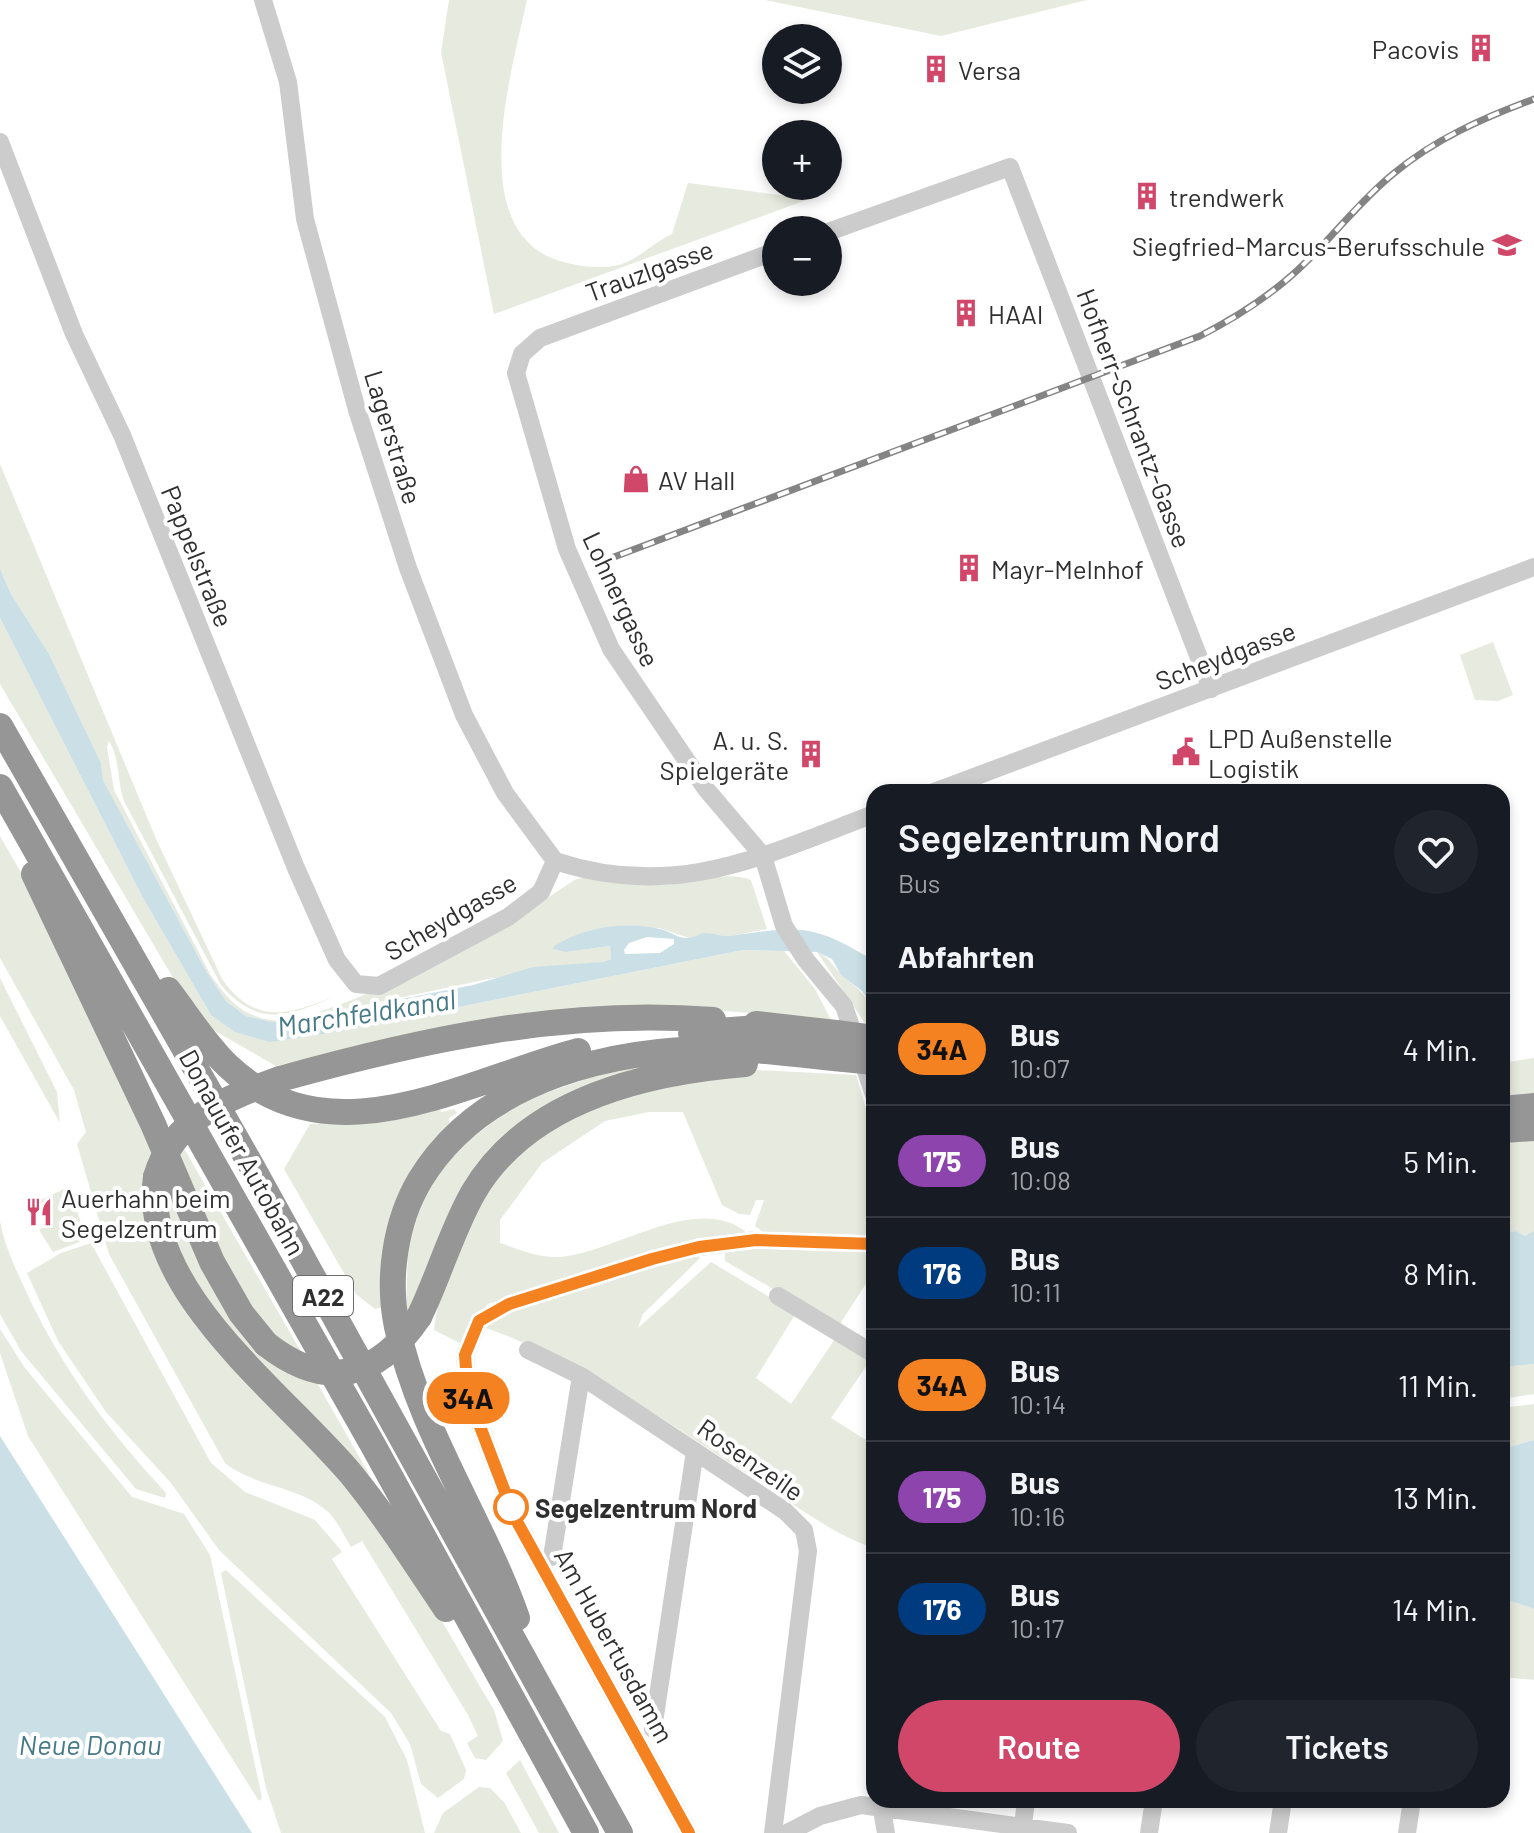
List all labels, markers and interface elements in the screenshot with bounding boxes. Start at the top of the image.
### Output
map controls [762,24,842,296]
button: layers [762,24,842,104]
place label: Pacovis [1372,33,1459,64]
building icon: Pacovis [1466,33,1496,63]
building icon: Versa [921,54,951,84]
place label: Versa [958,54,1021,85]
button: + [762,120,842,200]
building icon: trendwerk [1132,181,1162,211]
place label: trendwerk [1169,181,1284,212]
button: − [762,216,842,296]
place label: Siegfried-Marcus-Berufsschule [1132,230,1485,261]
school or university icon: Siegfried-Marcus-Berufsschule [1492,230,1522,260]
street label: Trauzlgasse [581,233,717,307]
street label: Hofherr-Schrantz-Gasse [1071,284,1199,552]
building icon: HAAI [951,298,981,328]
place label: HAAI [988,298,1043,329]
street label: Lagerstraße [359,366,429,508]
shop icon: AV Hall [621,464,651,494]
place label: AV Hall [658,464,735,495]
street label: Pappelstraße [156,481,240,631]
street label: Lohnergasse [577,527,667,671]
building icon: Mayr-Melnhof [954,553,984,583]
place label: Mayr-Melnhof [991,553,1144,584]
street label: Scheydgasse [1151,614,1299,696]
place label: LPD Außenstelle Logistik [1208,722,1393,783]
place label: A. u. S. Spielgeräte [660,724,789,785]
public building icon: LPD Außenstelle Logistik [1171,737,1201,767]
building icon: A. u. S. Spielgeräte [796,739,826,769]
button: heart [1394,810,1478,894]
text: Segelzentrum Nord [898,814,1220,860]
street label: Scheydgasse [378,866,522,966]
text: Bus [898,867,940,898]
text: Abfahrten [898,938,1034,974]
water label: Marchfeldkanal [274,981,458,1043]
text: Bus [1010,1016,1060,1052]
text: 4 Min. [1402,1031,1478,1067]
text: 34A [917,1032,967,1066]
street label: Donauufer Autobahn [174,1044,312,1260]
text: 10:07 [1010,1052,1070,1083]
text: Bus [1010,1128,1060,1164]
text: 5 Min. [1404,1143,1478,1179]
text: 175 [923,1144,961,1178]
text: 10:08 [1010,1164,1071,1195]
place label: Auerhahn beim Segelzentrum [61,1182,231,1243]
restaurant icon: Auerhahn beim Segelzentrum [24,1197,54,1227]
text: Bus [1010,1240,1060,1276]
text: 8 Min. [1403,1255,1478,1291]
text: 176 [923,1256,961,1290]
road number: A22 [293,1276,353,1316]
text: 10:11 [1010,1276,1061,1307]
text: Bus [1010,1352,1060,1388]
text: 11 Min. [1398,1367,1478,1403]
text: 34A [917,1368,967,1402]
line badge: 34A [422,1372,514,1424]
text: 34A [443,1381,493,1415]
text: 10:14 [1010,1388,1066,1419]
street label: Rosenzeile [692,1411,810,1507]
text: Bus [1010,1464,1060,1500]
text: 13 Min. [1393,1479,1478,1515]
text: 175 [923,1480,961,1514]
marker: Segelzentrum Nord [494,1490,528,1524]
place label: Segelzentrum Nord [535,1492,757,1523]
text: 10:16 [1010,1500,1065,1531]
street label: Am Hubertusdamm [549,1542,681,1748]
text: Bus [1010,1576,1060,1612]
text: 14 Min. [1392,1591,1478,1627]
text: 176 [923,1592,961,1626]
text: 10:17 [1010,1612,1064,1643]
button: Route [898,1700,1180,1792]
button: Tickets [1196,1700,1478,1792]
water label: Neue Donau [19,1727,161,1761]

